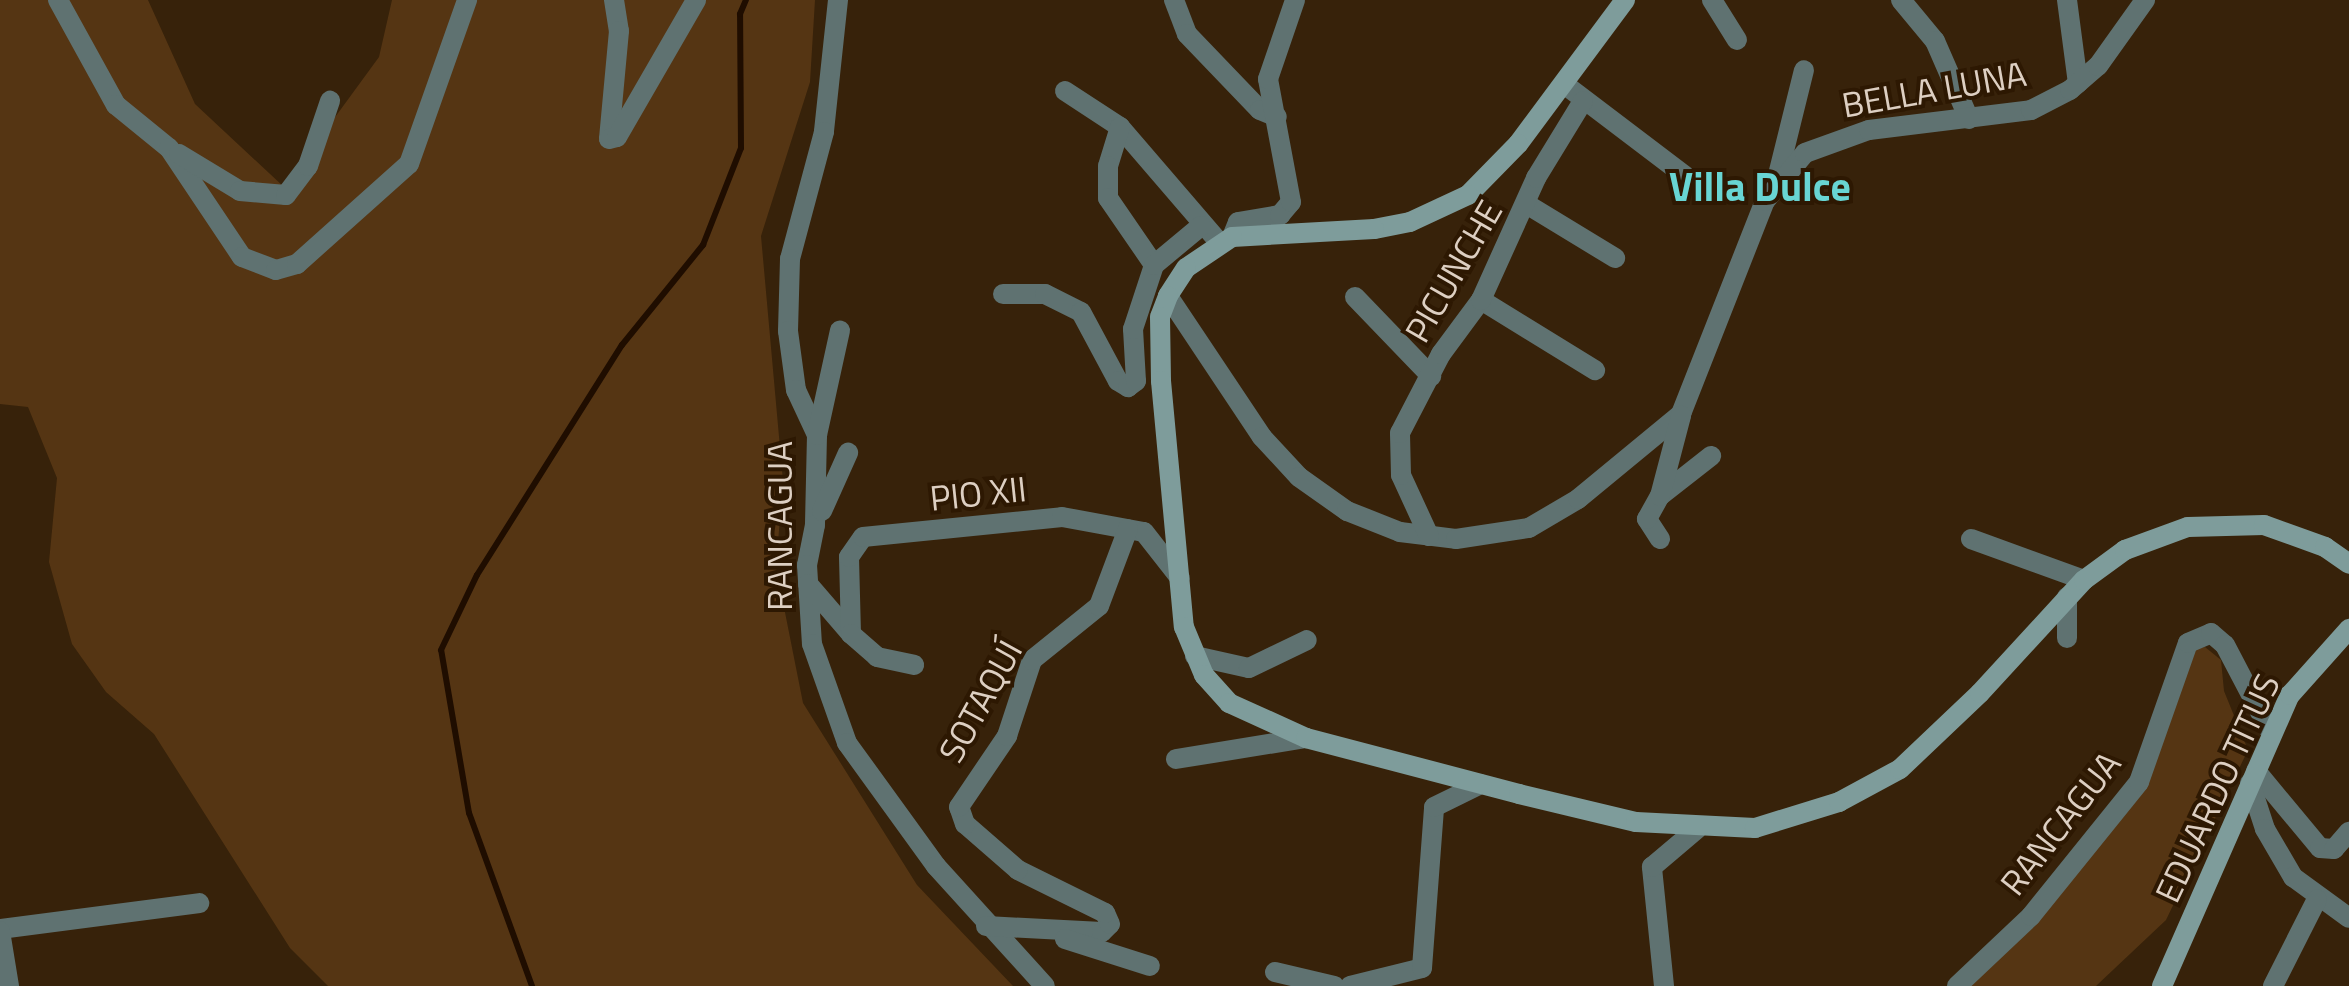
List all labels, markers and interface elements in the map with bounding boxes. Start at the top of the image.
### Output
street label: BELLA LUNA [1839,52,2029,126]
district label: Villa Dulce [1669,163,1851,211]
street label: PICUNCHE [1396,193,1510,349]
street label: RANCAGUA [758,441,800,611]
street label: PIO XII [928,467,1028,519]
street label: SOTAQUÍ [929,633,1031,769]
street label: EDUARDO TITUS [2146,667,2288,909]
street label: RANCAGUA [1991,743,2129,903]

